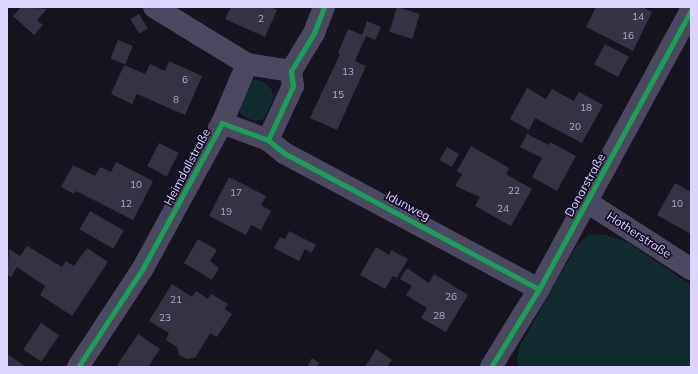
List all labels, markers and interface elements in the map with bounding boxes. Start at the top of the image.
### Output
house number: 14 [632,11,644,23]
house number: 2 [258,13,264,25]
house number: 16 [622,30,634,42]
house number: 13 [342,66,354,78]
house number: 6 [182,74,188,86]
house number: 15 [332,89,344,101]
house number: 8 [173,94,179,106]
house number: 18 [580,102,592,114]
house number: 20 [569,121,581,133]
street label: Heimdallstraße [161,126,213,208]
street label: Donarstraße [562,151,608,219]
house number: 10 [130,179,142,191]
house number: 22 [508,185,520,197]
house number: 17 [230,187,242,199]
street label: Idunweg [383,188,433,224]
house number: 12 [120,198,132,210]
house number: 10 [671,198,683,210]
house number: 24 [497,203,509,215]
house number: 19 [220,206,232,218]
street label: Hotherstraße [604,209,674,261]
house number: 26 [445,291,457,303]
house number: 21 [170,294,182,306]
house number: 28 [433,310,445,322]
house number: 23 [159,312,171,324]

